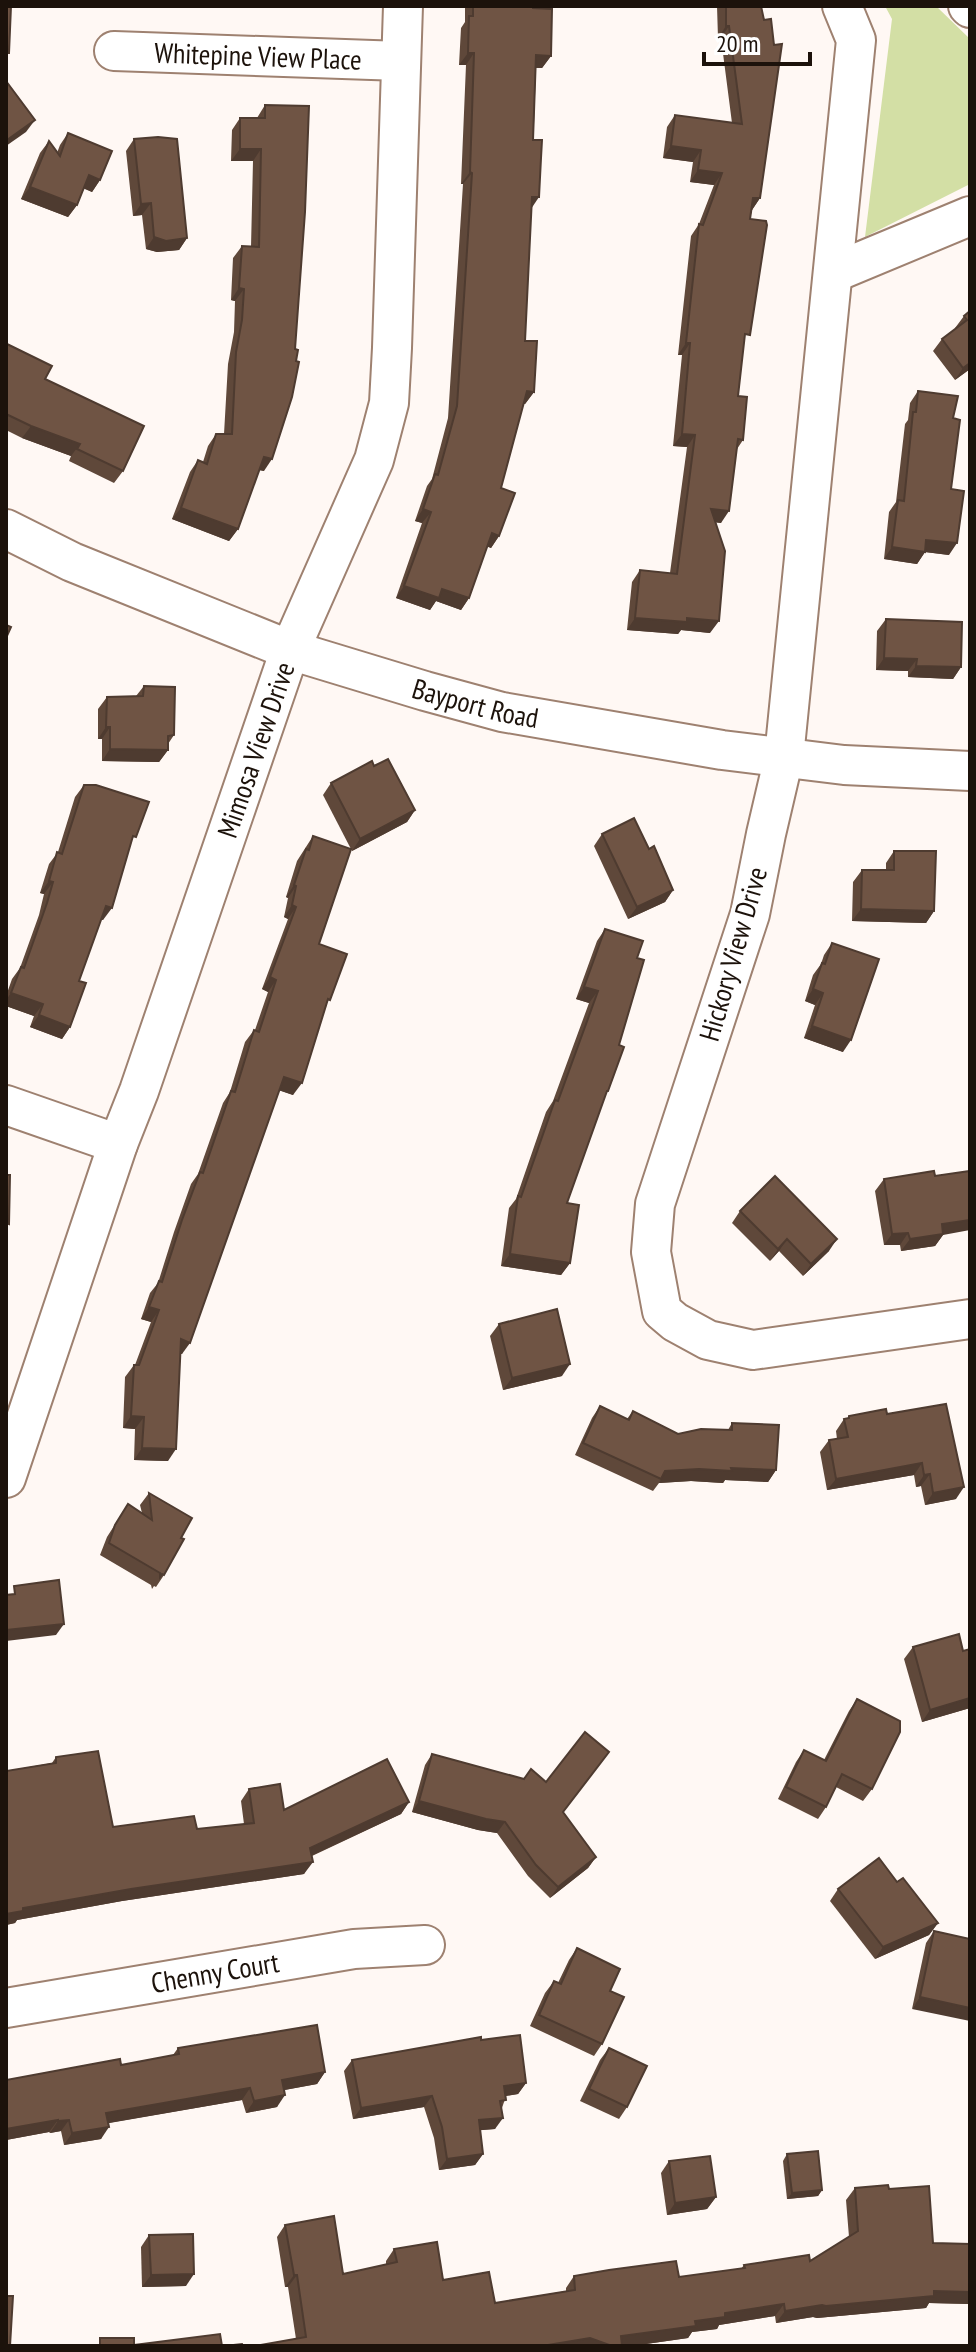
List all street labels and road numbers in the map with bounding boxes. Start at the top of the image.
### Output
street label: Whitepine View Place [154,33,362,78]
street label: Mimosa View Drive [208,657,303,842]
street label: Bayport Road [408,669,541,736]
street label: Hickory View Drive [690,862,775,1045]
street label: Chenny Court [148,1943,282,2001]

